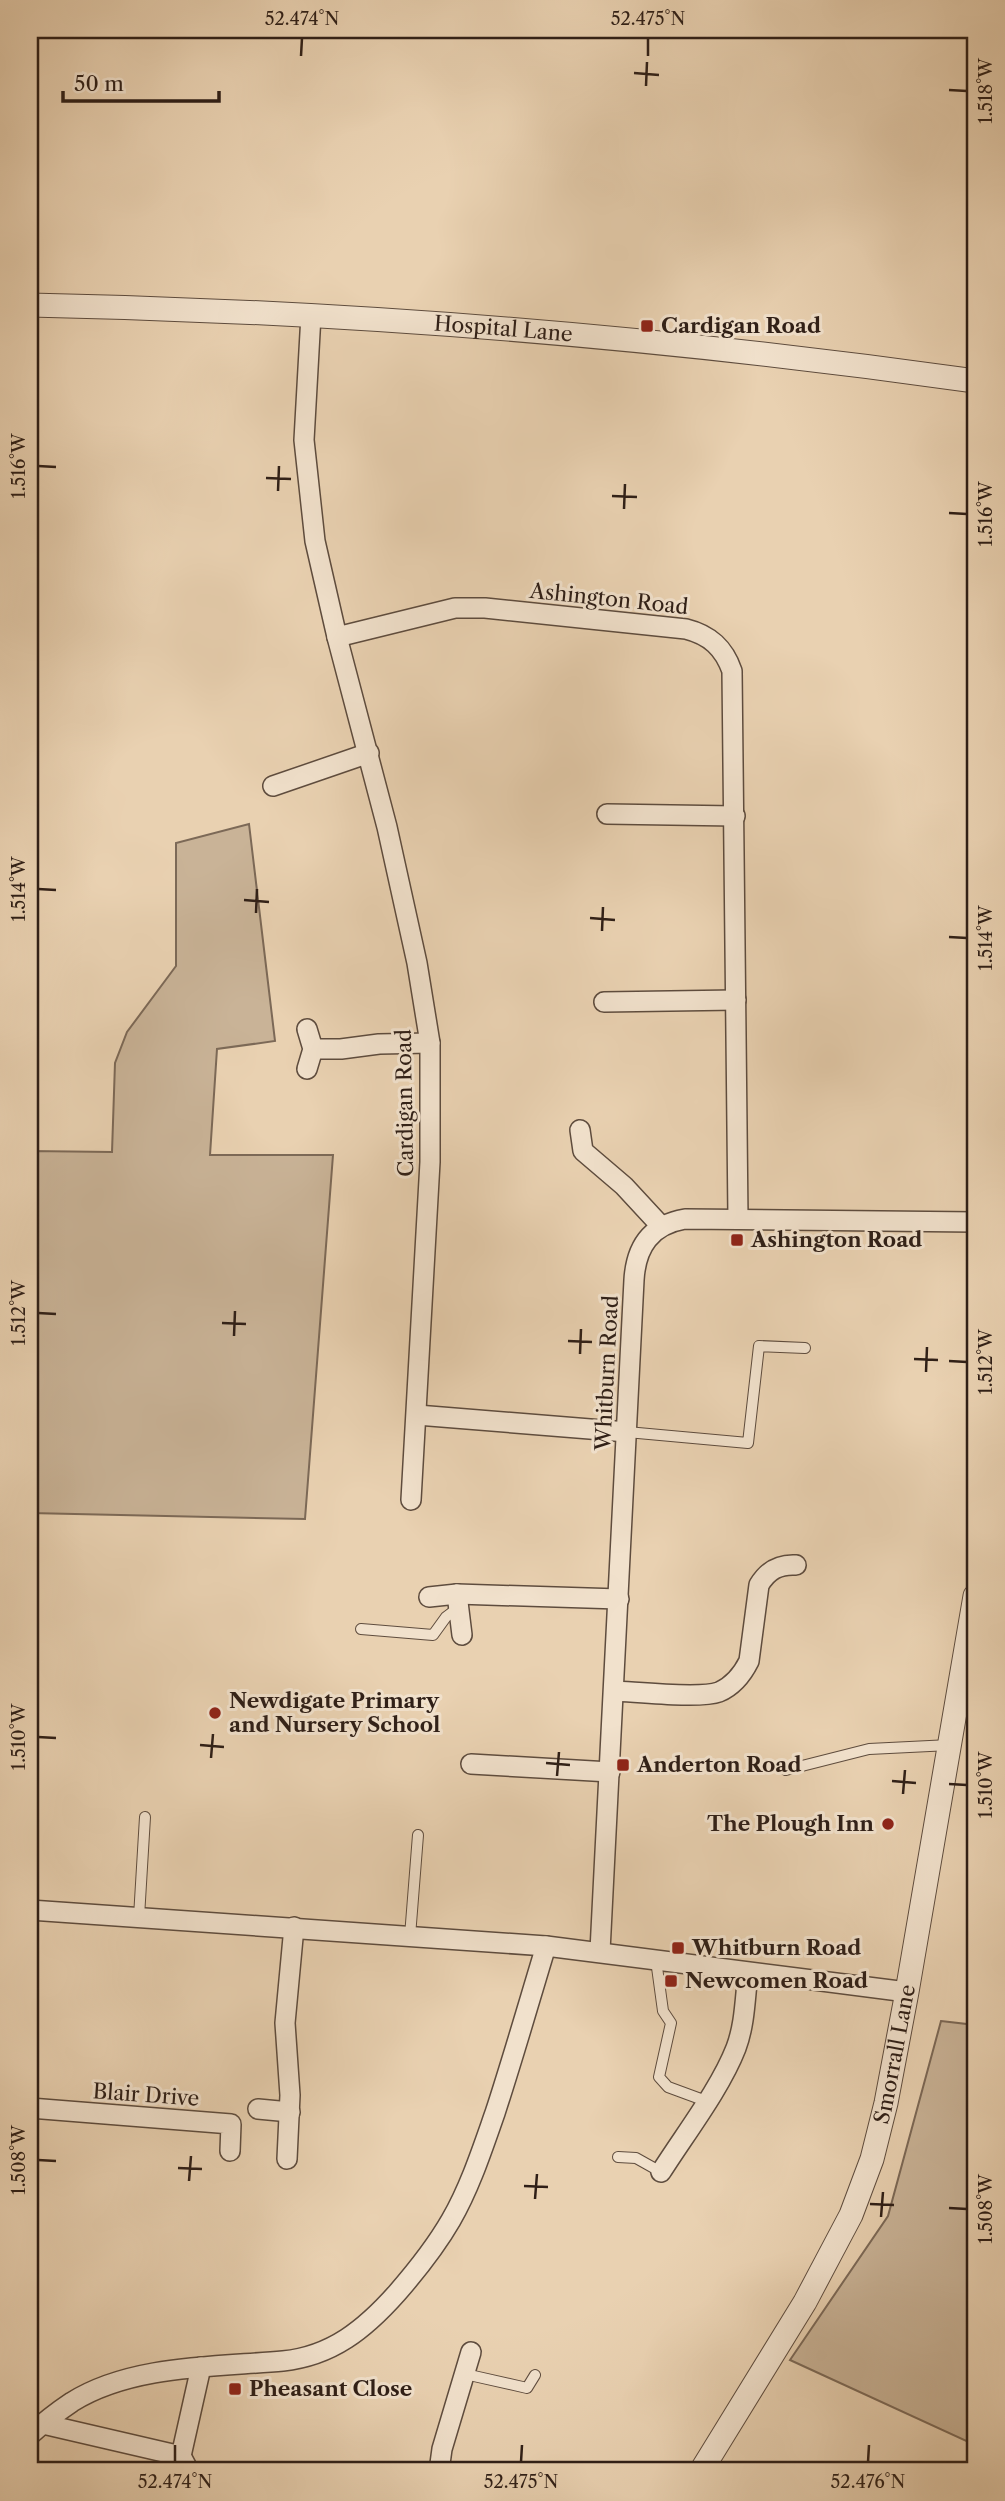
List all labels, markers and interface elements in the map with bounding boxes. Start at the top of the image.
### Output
text: 52.474°N [265,8,339,30]
text: 52.475°N [611,8,686,30]
text: 1.518°W [975,57,997,124]
scale bar [63,60,219,104]
text: 50 m [74,71,124,96]
street label: Hospital Lane [433,310,574,347]
place label: Cardigan Road [661,313,821,338]
marker: Cardigan Road [639,318,655,334]
text: 1.516°W [8,432,30,499]
text: 1.516°W [975,480,997,547]
street label: Ashington Road [527,578,690,619]
text: 1.514°W [8,855,30,922]
text: 1.514°W [975,904,997,971]
street label: Cardigan Road [391,1029,418,1177]
place label: Ashington Road [750,1227,922,1252]
marker: Ashington Road [729,1232,745,1248]
text: 1.512°W [8,1279,30,1346]
street label: Whitburn Road [590,1294,623,1452]
text: 1.512°W [975,1328,997,1395]
place label: Newdigate Primary and Nursery School [229,1688,440,1737]
text: 1.510°W [8,1702,30,1770]
marker: Newdigate Primary and Nursery School [207,1705,223,1721]
text: 1.510°W [975,1750,997,1818]
place label: Anderton Road [636,1752,801,1777]
marker: Anderton Road [615,1757,631,1773]
place label: The Plough Inn [707,1811,875,1836]
marker: The Plough Inn [880,1816,896,1832]
place label: Whitburn Road [691,1935,861,1960]
marker: Whitburn Road [670,1940,686,1956]
place label: Newcomen Road [685,1968,868,1993]
marker: Newcomen Road [663,1973,679,1989]
street label: Smorrall Lane [868,1982,920,2126]
street label: Blair Drive [92,2078,200,2111]
text: 1.508°W [8,2124,30,2195]
text: 1.508°W [975,2173,997,2244]
place label: Pheasant Close [249,2376,412,2401]
marker: Pheasant Close [227,2381,243,2397]
text: 52.474°N [138,2471,212,2493]
text: 52.475°N [484,2471,559,2493]
text: 52.476°N [831,2471,906,2493]

